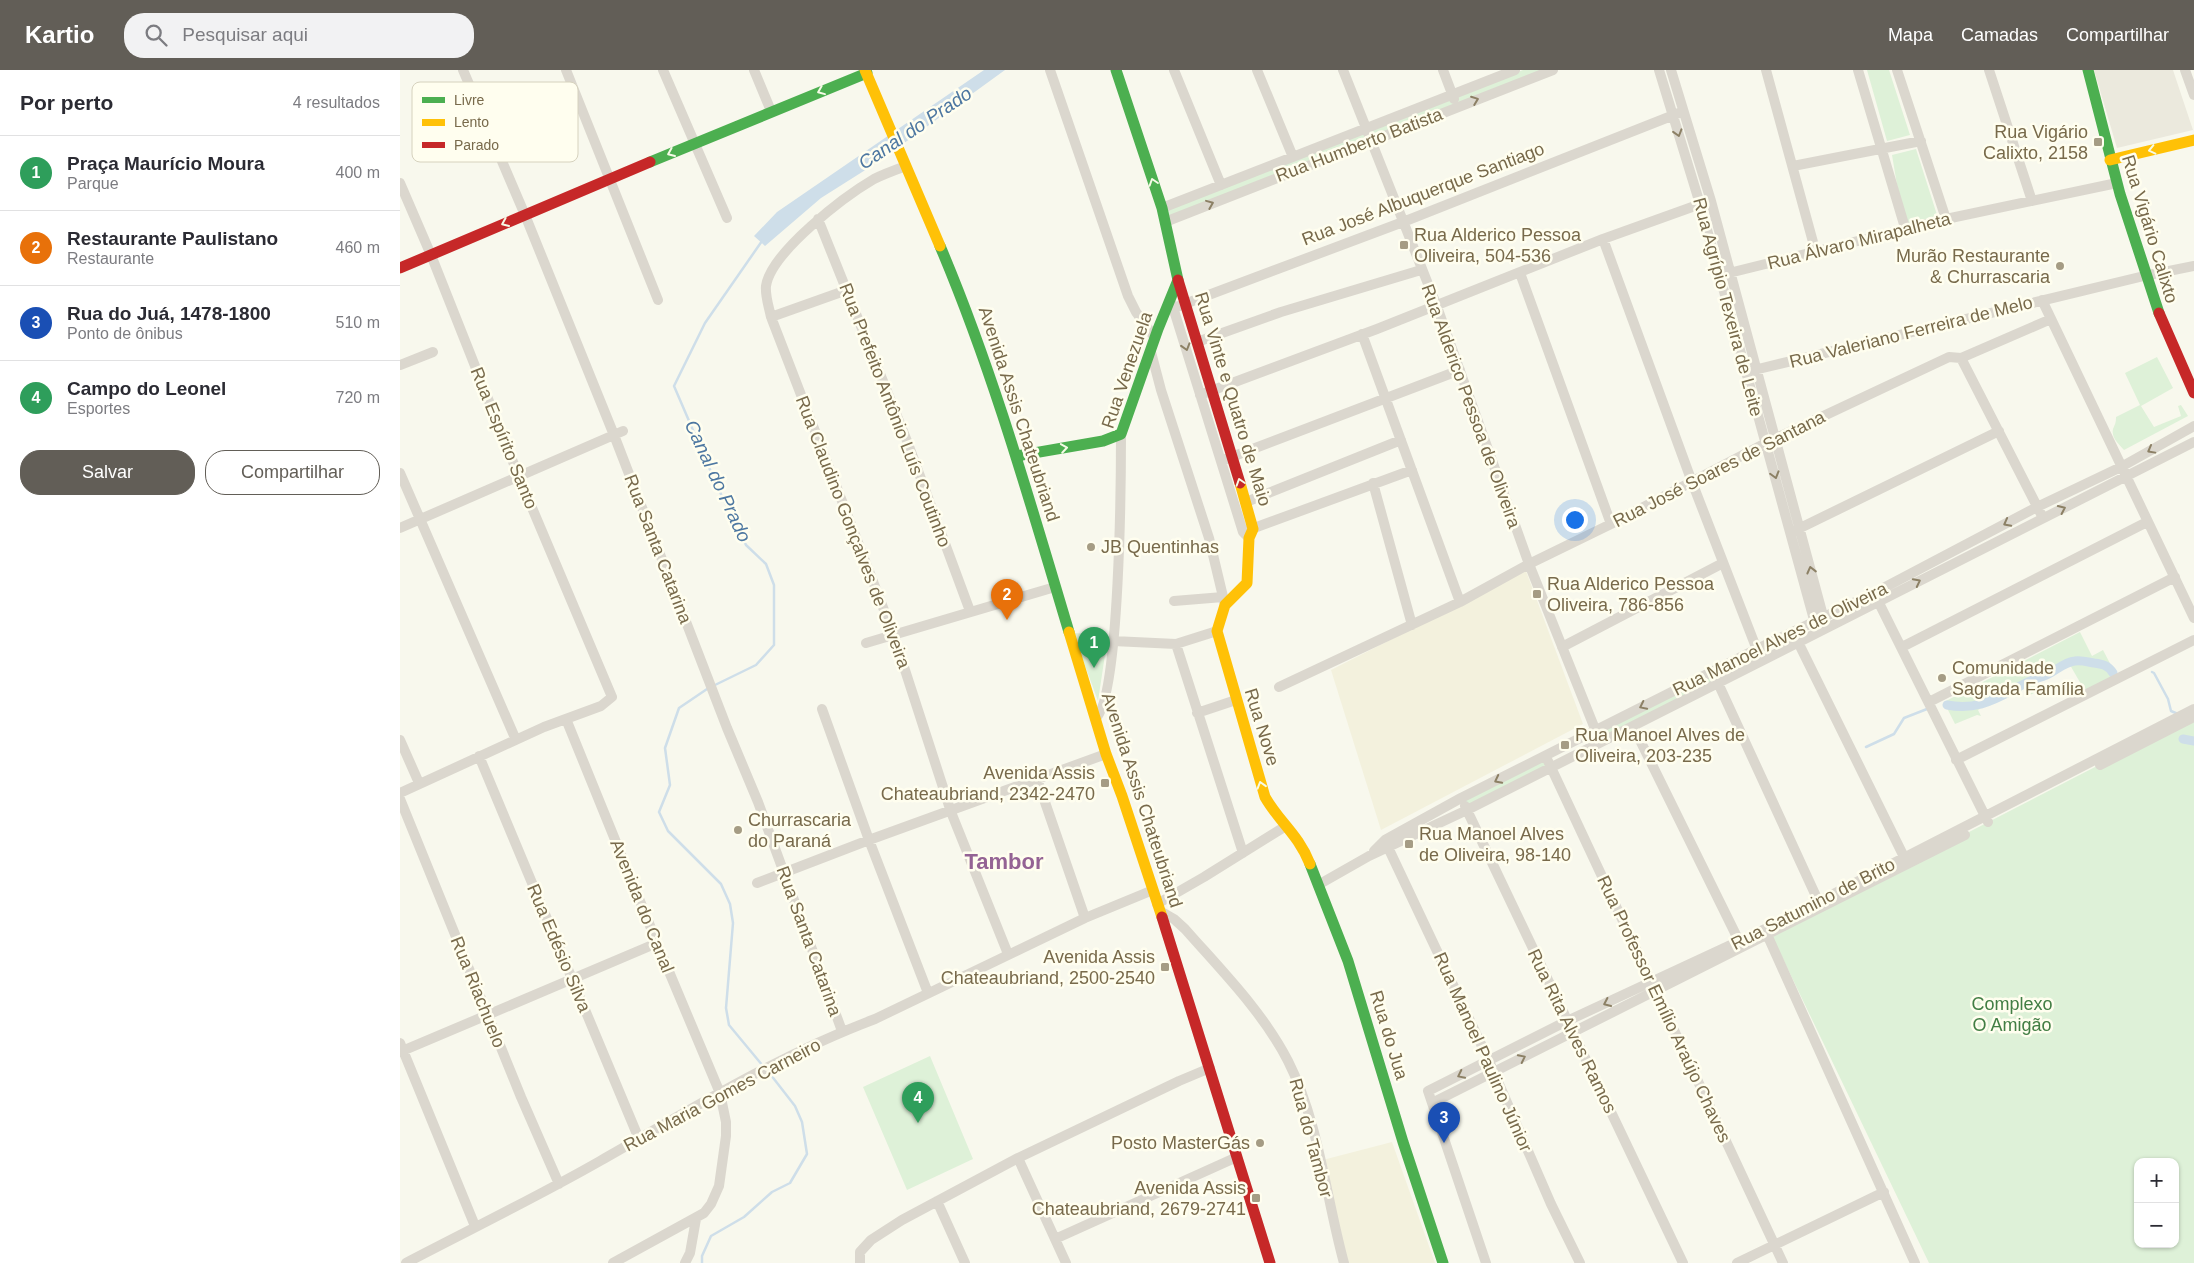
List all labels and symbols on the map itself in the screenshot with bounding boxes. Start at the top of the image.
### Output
legend [412,82,578,162]
water label: Canal do Prado [854,82,976,174]
one-way arrow [818,85,826,95]
text: Livre [454,92,485,108]
one-way arrow [1470,96,1479,106]
street label: Rua Humberto Batista [1273,104,1446,186]
text: Lento [454,114,489,130]
place label: Rua Vigário Calixto, 2158 [1983,122,2088,163]
one-way arrow [1673,129,1683,137]
marker: Rua Vigário Calixto, 2158 [2092,136,2104,148]
text: Parado [454,137,499,153]
street label: Rua José Albuquerque Santiago [1299,138,1547,250]
one-way arrow [2147,144,2156,155]
one-way arrow [667,146,676,157]
street label: Rua Vigário Calixto [2118,153,2182,305]
one-way arrow [1149,178,1159,186]
street label: Rua Agrípio Texeira de Leite [1689,195,1767,419]
one-way arrow [1205,200,1214,210]
street label: Rua Álvaro Mirapalheta [1765,208,1954,273]
one-way arrow [501,217,510,227]
place label: Rua Alderico Pessoa Oliveira, 504-536 [1414,225,1582,266]
marker: Rua Alderico Pessoa Oliveira, 504-536 [1398,239,1410,251]
place label: Murão Restaurante & Churrascaria [1896,246,2051,287]
marker: Murão Restaurante & Churrascaria [2054,260,2066,272]
street label: Rua Prefeito Antônio Luís Coutinho [835,280,955,550]
street label: Rua Alderico Pessoa de Oliveira [1417,281,1525,532]
street label: Rua Vinte e Quatro de Maio [1191,290,1275,508]
street label: Rua Valeriano Ferreira de Melo [1787,292,2035,372]
street label: Avenida Assis Chateubriand [975,304,1063,524]
street label: Rua Venezuela [1098,308,1157,431]
one-way arrow [1180,342,1190,351]
street label: Rua Espírito Santo [466,364,542,512]
street label: Rua Claudino Gonçalves de Oliveira [792,393,915,672]
street label: Rua José Soares de Santana [1610,406,1829,531]
water label: Canal do Prado [681,417,755,545]
one-way arrow [1060,443,1069,453]
one-way arrow [2148,443,2157,453]
one-way arrow [1769,470,1779,479]
street label: Rua Santa Catarina [620,472,696,627]
one-way arrow [1235,478,1245,487]
one-way arrow [2057,505,2066,515]
your location [1562,507,1588,533]
one-way arrow [2003,517,2012,527]
place label: JB Quentinhas [1101,537,1219,557]
marker: JB Quentinhas [1085,541,1097,553]
one-way arrow [1806,567,1816,575]
place label: Rua Alderico Pessoa Oliveira, 786-856 [1547,574,1715,615]
street label: Rua Manoel Alves de Oliveira [1670,578,1891,700]
one-way arrow [1911,578,1920,588]
pin: 2 [991,579,1023,620]
marker: Rua Alderico Pessoa Oliveira, 786-856 [1531,588,1543,600]
pin: 1 [1078,627,1110,668]
place label: Comunidade Sagrada Família [1952,658,2085,699]
marker: Comunidade Sagrada Família [1936,672,1948,684]
street label: Rua Nove [1241,686,1283,768]
street label: Avenida Assis Chateubriand [1098,690,1186,910]
one-way arrow [1639,700,1648,711]
place label: Rua Manoel Alves de Oliveira, 203-235 [1575,725,1745,766]
marker: Rua Manoel Alves de Oliveira, 203-235 [1559,739,1571,751]
place label: Avenida Assis Chateaubriand, 2342-2470 [881,763,1095,804]
one-way arrow [1494,774,1503,784]
marker: Avenida Assis Chateaubriand, 2342-2470 [1099,777,1111,789]
one-way arrow [1257,781,1267,789]
place label: Churrascaria do Paraná [748,810,852,851]
marker: Churrascaria do Paraná [732,824,744,836]
place label: Rua Manoel Alves de Oliveira, 98-140 [1419,824,1571,865]
street label: Avenida do Canal [606,837,678,975]
marker: Rua Manoel Alves de Oliveira, 98-140 [1403,838,1415,850]
district label: Tambor [964,849,1044,874]
street label: Rua Satumino de Brito [1728,854,1898,954]
street label: Rua Santa Catarina [773,863,846,1020]
street label: Rua Professor Emílio Araújo Chaves [1593,872,1735,1146]
street label: Rua Edésio Silva [523,881,595,1016]
street label: Rua Riachuelo [447,934,509,1050]
street label: Rua Rita Alves Ramos [1524,946,1620,1116]
place label: Avenida Assis Chateaubriand, 2500-2540 [941,947,1155,988]
street label: Rua Manoel Paulino Júnior [1430,949,1536,1155]
marker: Avenida Assis Chateaubriand, 2500-2540 [1159,961,1171,973]
street label: Rua do Jua [1366,988,1412,1083]
park label: Complexo O Amigão [1971,994,2053,1035]
one-way arrow [1603,997,1612,1007]
street label: Rua Maria Gomes Carneiro [620,1035,824,1155]
one-way arrow [1517,1054,1526,1064]
one-way arrow [1457,1069,1466,1079]
street label: Rua do Tambor [1285,1076,1337,1200]
pin: 4 [902,1082,934,1123]
pin: 3 [1428,1102,1460,1143]
place label: Posto MasterGás [1111,1133,1250,1153]
marker: Posto MasterGás [1254,1137,1266,1149]
place label: Avenida Assis Chateaubriand, 2679-2741 [1032,1178,1246,1219]
marker: Avenida Assis Chateaubriand, 2679-2741 [1250,1192,1262,1204]

